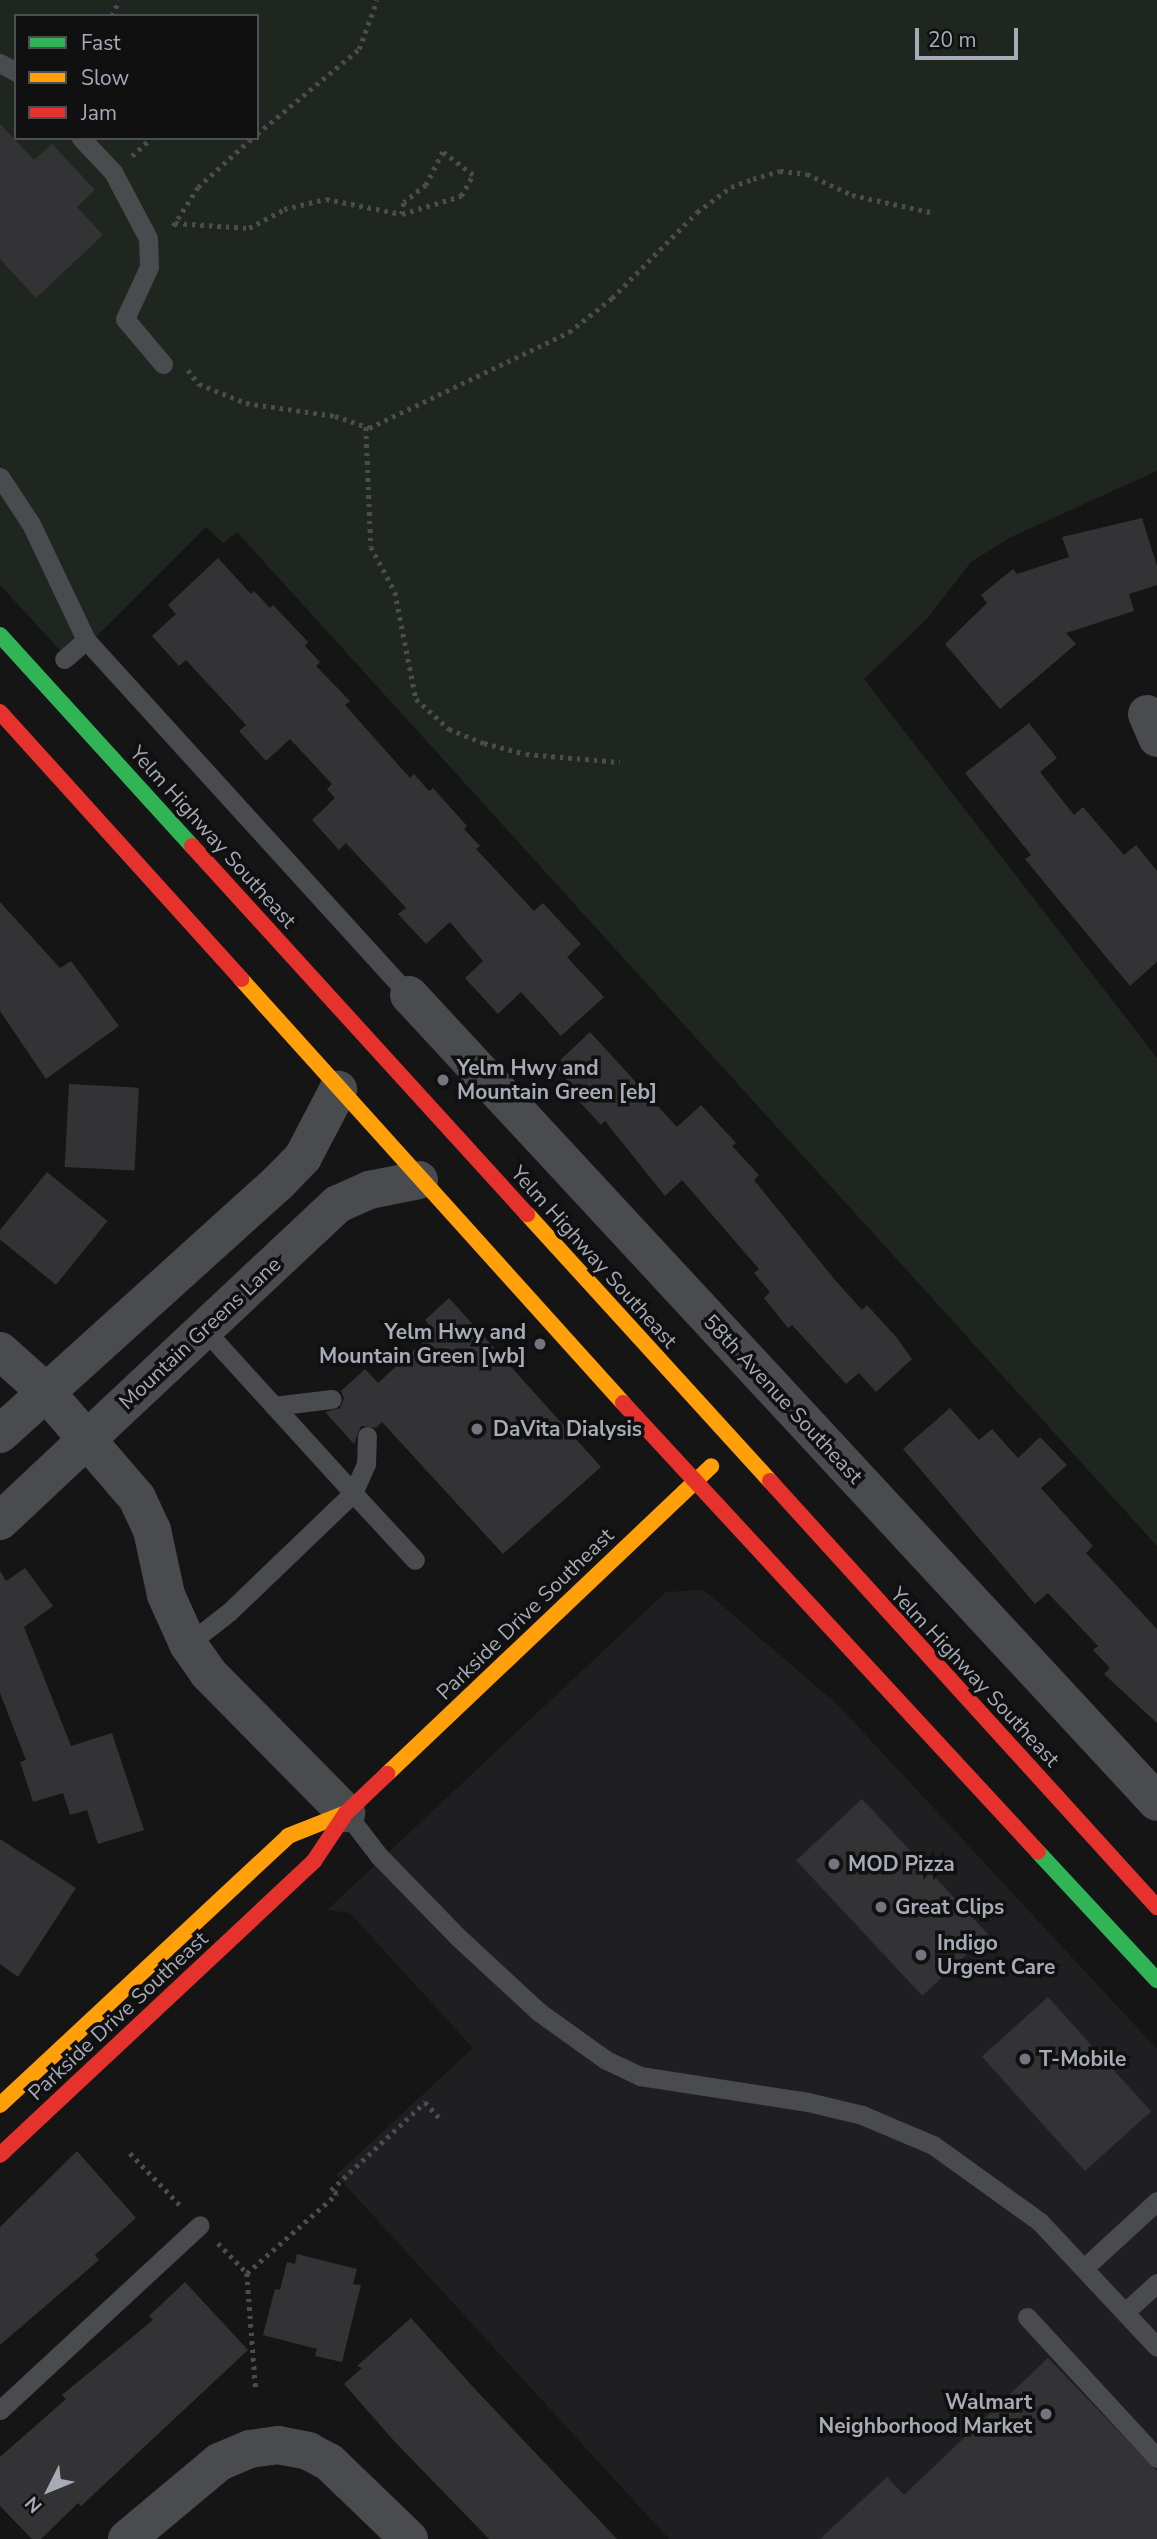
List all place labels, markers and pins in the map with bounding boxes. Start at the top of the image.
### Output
place label: Yelm Hwy and Mountain Green [eb] [457,1055,657,1105]
marker: Yelm Hwy and Mountain Green [eb] [435,1072,451,1088]
place label: Yelm Hwy and Mountain Green [wb] [319,1319,526,1369]
marker: Yelm Hwy and Mountain Green [wb] [532,1336,548,1352]
place label: DaVita Dialysis [493,1416,642,1442]
marker: DaVita Dialysis [467,1419,487,1439]
place label: MOD Pizza [848,1851,955,1877]
marker: MOD Pizza [826,1856,842,1872]
place label: Great Clips [895,1894,1004,1920]
marker: Great Clips [873,1899,889,1915]
place label: Indigo Urgent Care [937,1930,1055,1980]
marker: Indigo Urgent Care [911,1945,931,1965]
place label: T-Mobile [1039,2046,1126,2072]
marker: T-Mobile [1017,2051,1033,2067]
place label: Walmart Neighborhood Market [819,2389,1032,2439]
marker: Walmart Neighborhood Market [1038,2406,1054,2422]

